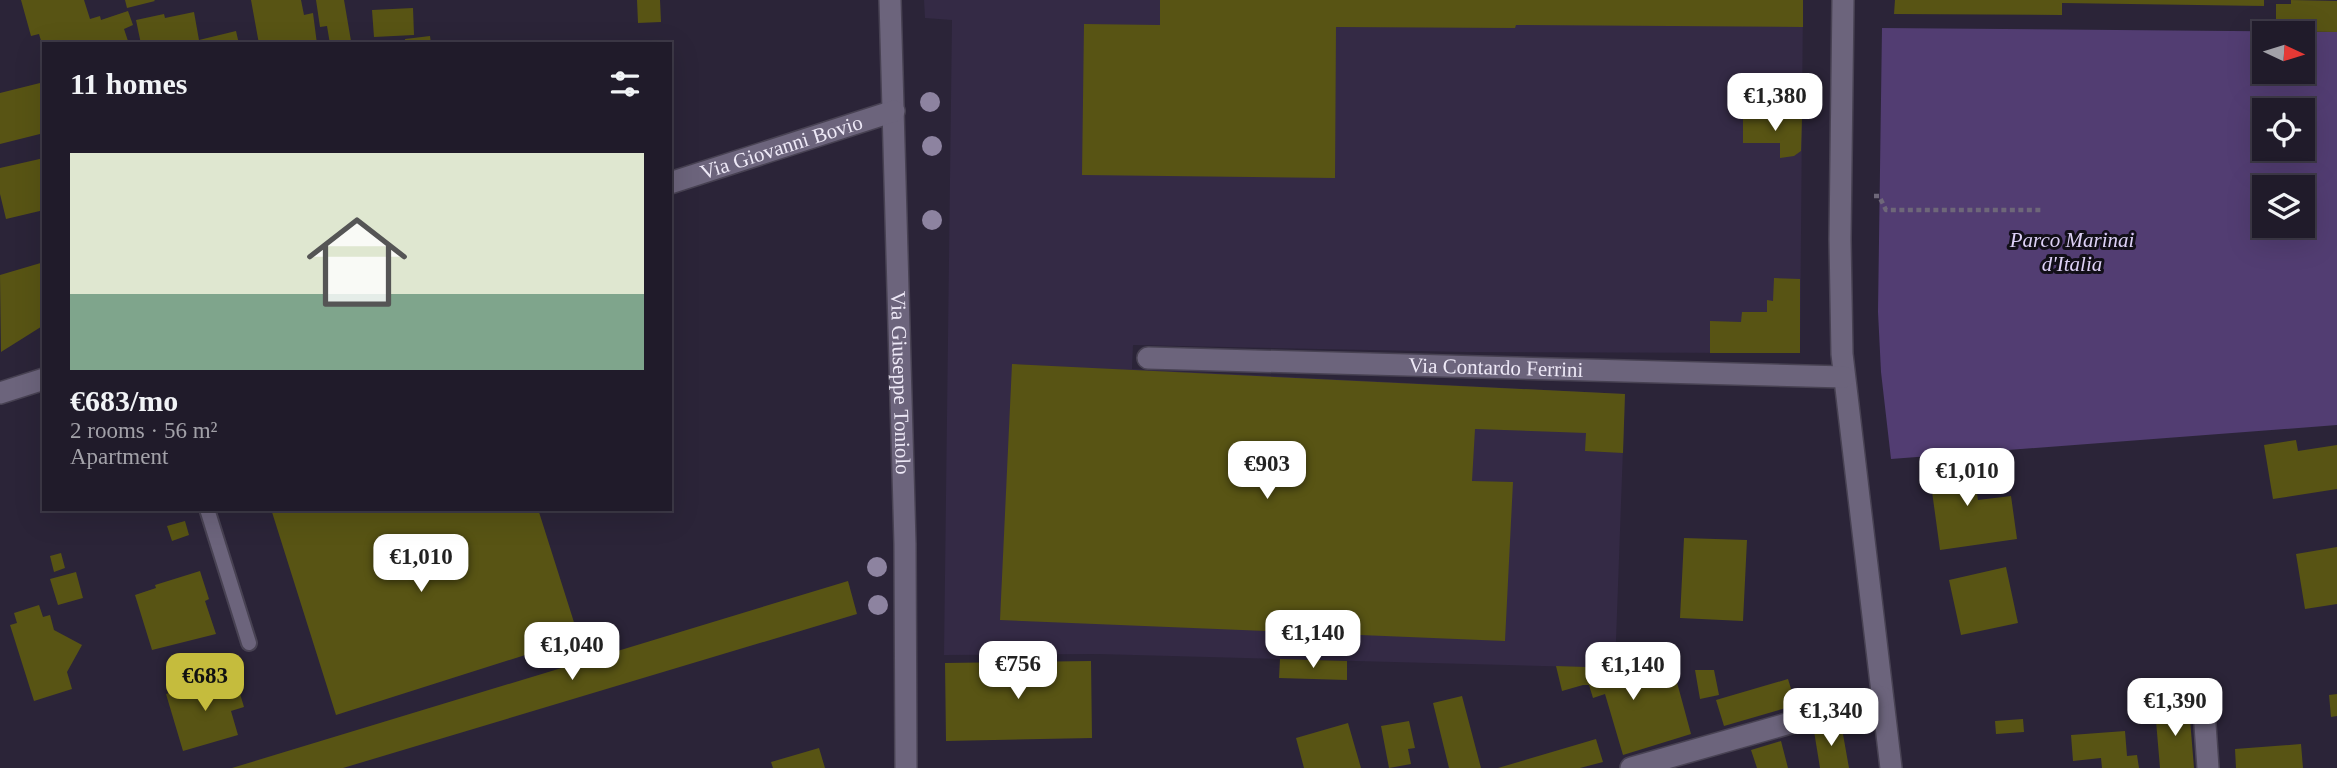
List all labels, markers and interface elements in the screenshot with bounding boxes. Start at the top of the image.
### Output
north arrow [2252,21,2315,84]
map controls [2252,21,2315,238]
icon: filters [606,65,644,103]
text: 11 homes [70,67,188,100]
pin: €1,380 [1718,74,1832,133]
text: €1,380 [1743,83,1807,108]
button: locate [2252,98,2315,161]
street label: Via Giovanni Bovio [697,110,866,184]
button: layers [2252,175,2315,238]
icon: home [294,199,420,325]
park label: Parco Marinai d'Italia [2009,228,2134,276]
street label: Via Giuseppe Toniolo [886,291,915,475]
street label: Via Contardo Ferrini [1408,353,1584,382]
text: €683/mo [70,384,178,417]
text: 2 rooms · 56 m² [70,418,217,443]
pin: €903 [1226,442,1308,501]
text: Apartment [70,444,168,469]
pin: €1,010 [1910,448,2024,508]
text: €903 [1244,451,1290,476]
text: €1,010 [1935,458,1999,483]
pin: €1,010 [364,534,478,594]
text: €1,010 [389,544,453,569]
pin: €1,140 [1256,610,1370,670]
text: €1,140 [1281,620,1345,645]
pin: €1,040 [515,622,629,682]
text: €1,040 [540,632,604,657]
pin: €756 [977,642,1059,701]
pin: €1,140 [1576,642,1690,702]
text: €756 [995,651,1041,676]
text: €1,140 [1601,652,1665,677]
pin: €683 [164,654,246,713]
text: €683 [182,663,228,688]
pin: €1,390 [2118,678,2232,738]
pin: €1,340 [1774,688,1888,748]
text: €1,390 [2143,688,2207,713]
text: €1,340 [1799,698,1863,723]

